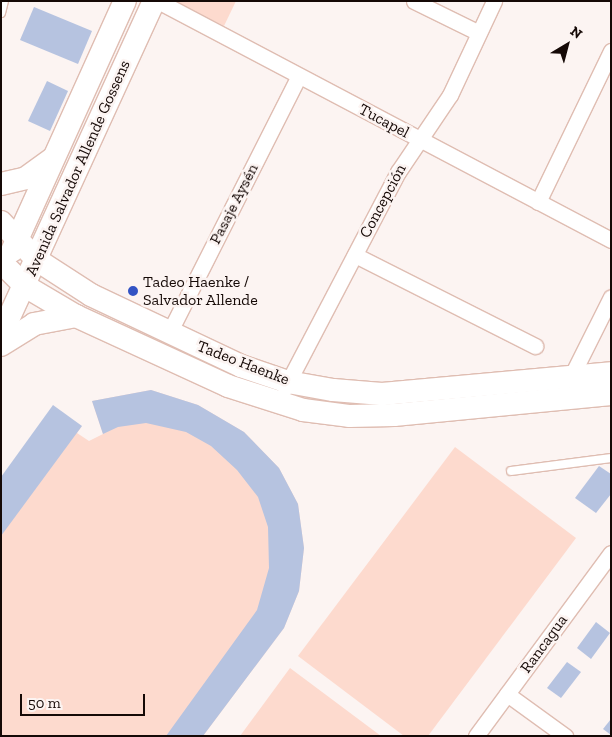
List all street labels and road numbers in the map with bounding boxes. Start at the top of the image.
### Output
street label: Avenida Salvador Allende Gossens [21,57,135,279]
street label: Tucapel [355,100,413,142]
street label: Pasaje Aysén [205,160,263,248]
street label: Concepción [356,161,410,241]
street label: Tadeo Haenke [194,337,292,389]
street label: Rancagua [516,611,572,677]

